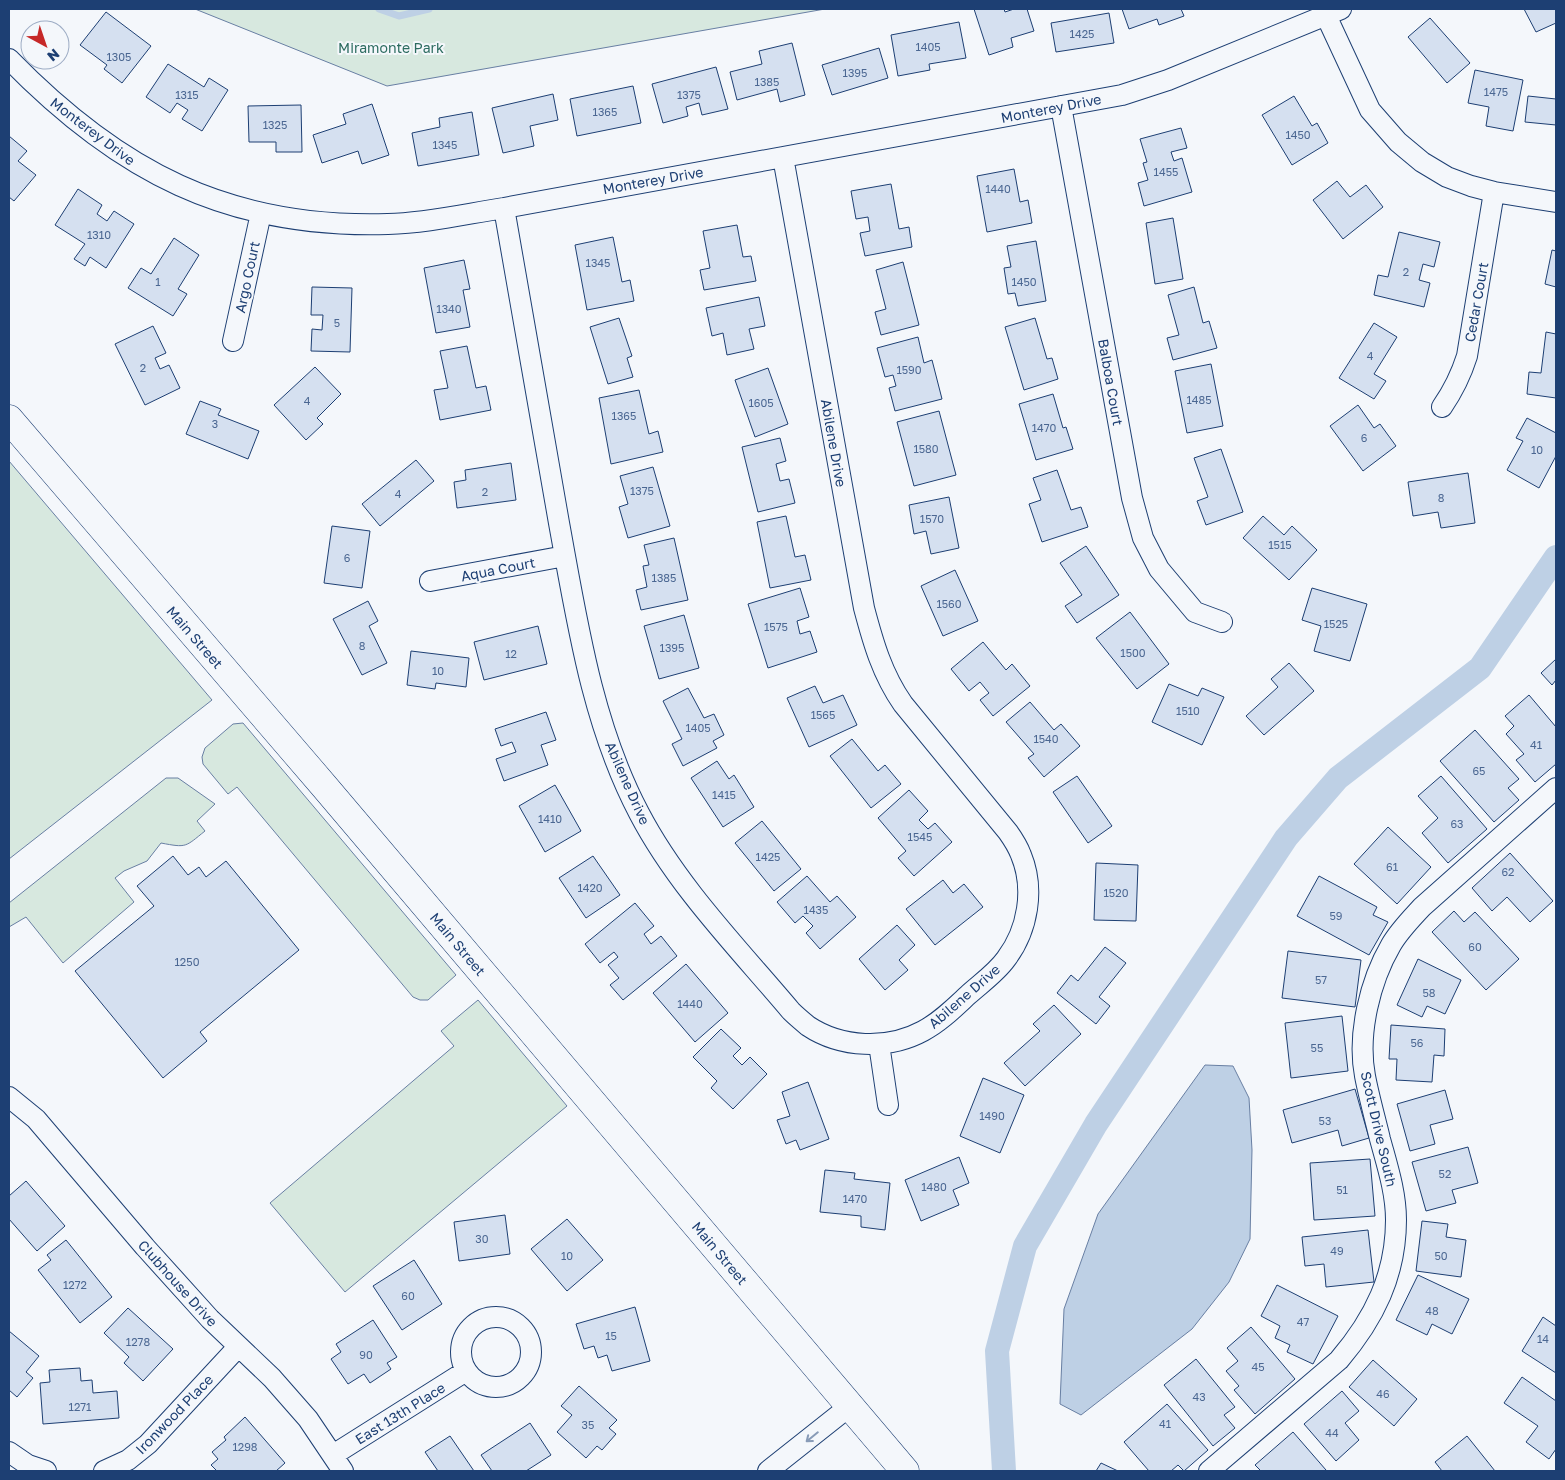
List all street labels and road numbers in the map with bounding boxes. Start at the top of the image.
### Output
street label: Monterey Drive [999,90,1103,126]
street label: Monterey Drive [47,94,139,168]
street label: Monterey Drive [601,163,705,197]
street label: Argo Court [231,240,263,314]
street label: Cedar Court [1461,261,1491,343]
street label: Balboa Court [1095,337,1127,427]
street label: Abilene Drive [818,398,850,488]
street label: Aqua Court [459,553,537,585]
street label: Main Street [163,602,227,672]
street label: Abilene Drive [602,739,654,827]
street label: Main Street [427,909,489,979]
street label: Abilene Drive [925,960,1003,1032]
street label: Scott Drive South [1357,1070,1401,1188]
street label: Main Street [689,1218,751,1288]
street label: Clubhouse Drive [135,1236,221,1330]
street label: Ironwood Place [132,1371,216,1457]
street label: East 13th Place [352,1379,448,1447]

